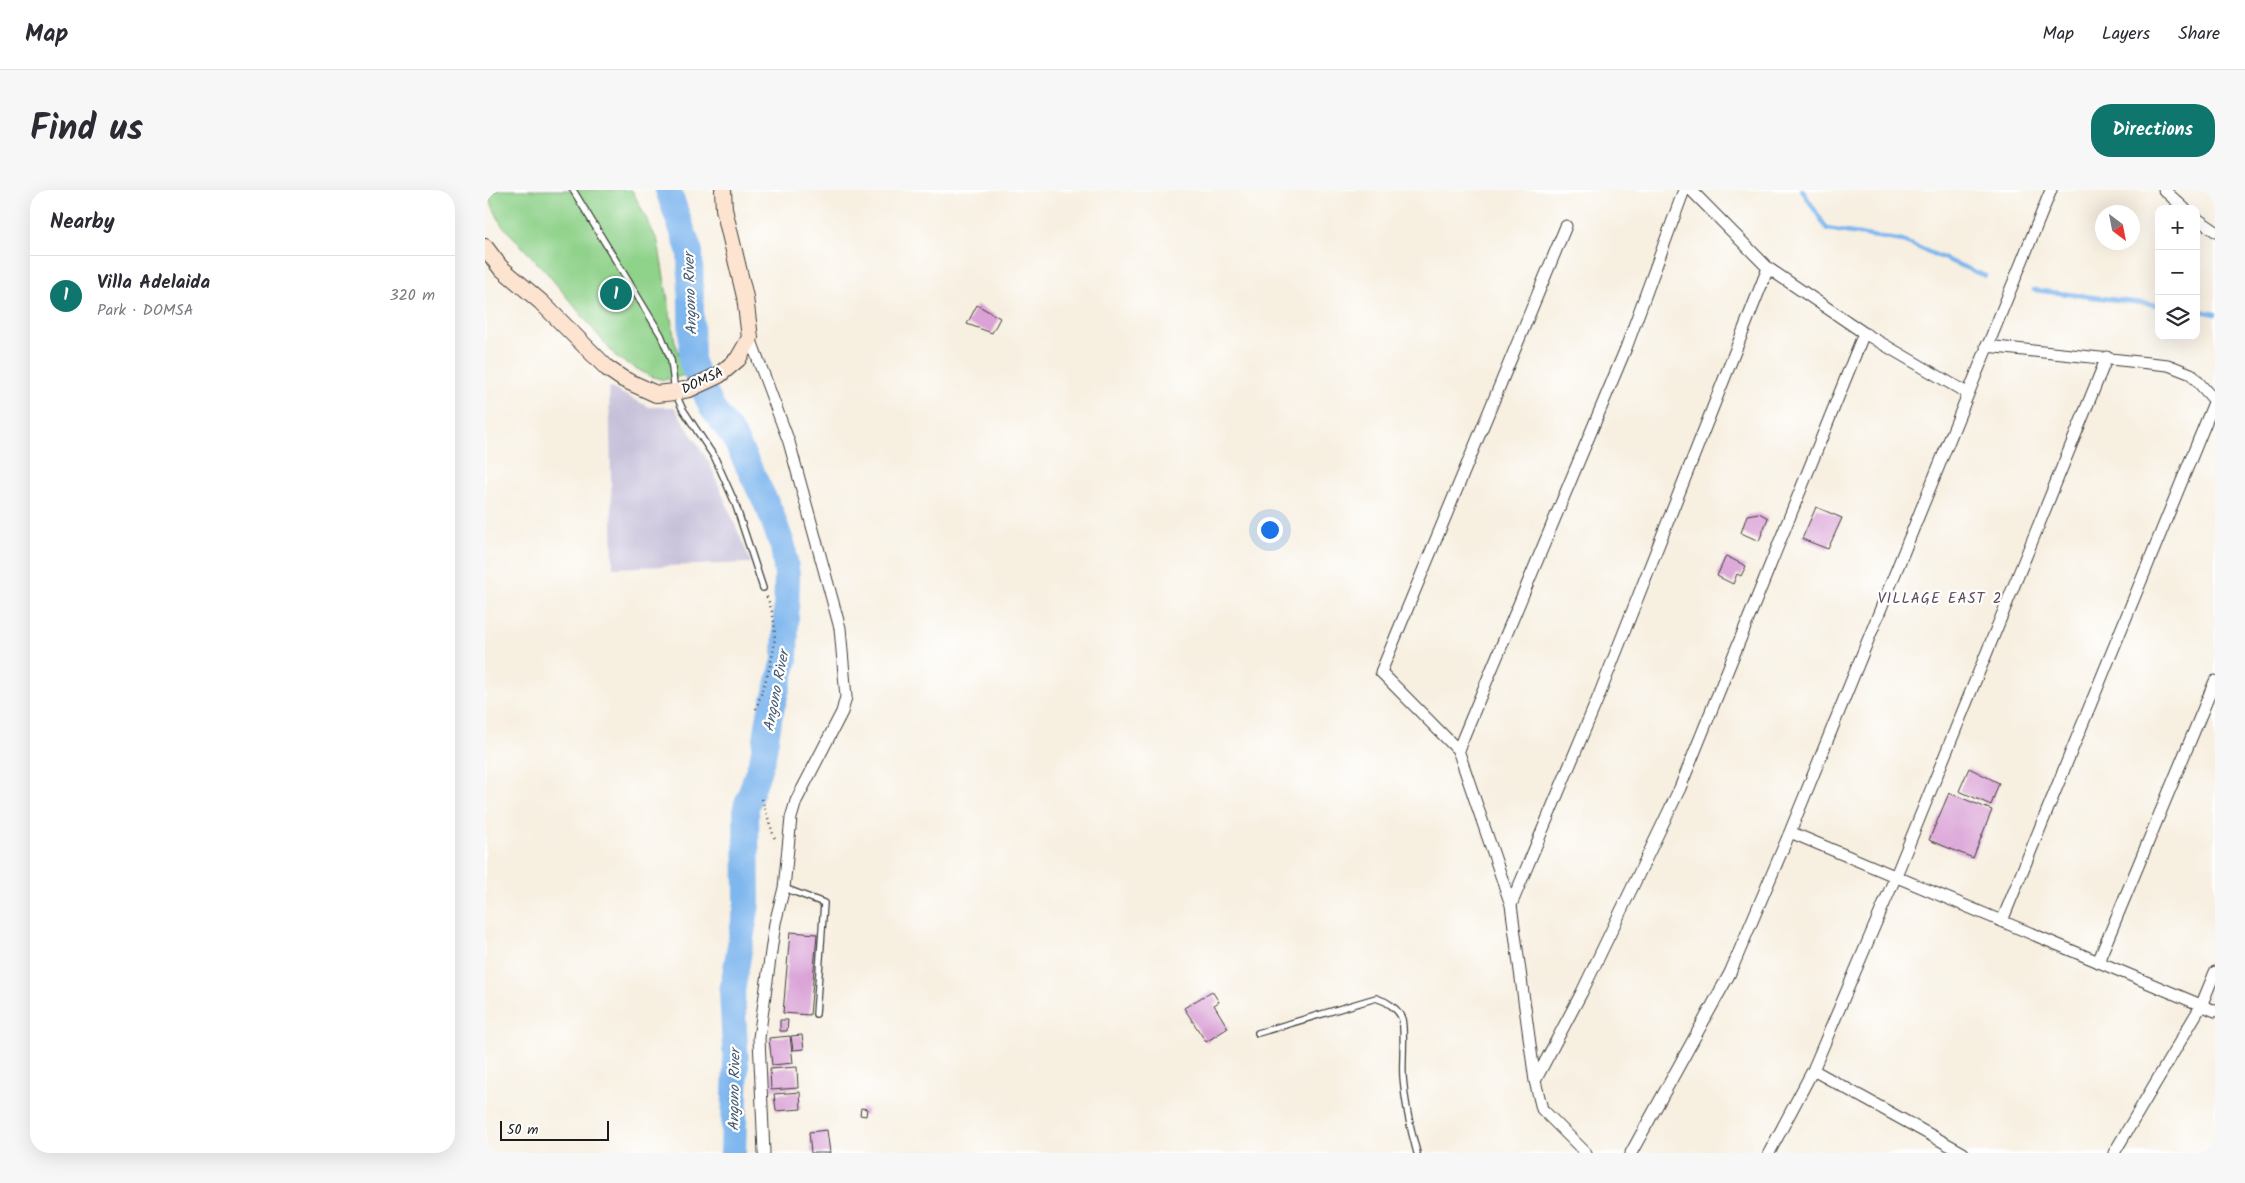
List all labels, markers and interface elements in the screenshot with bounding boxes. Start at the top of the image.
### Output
text: Map [25,15,68,54]
text: Map [2043,20,2074,49]
text: Layers [2102,20,2150,49]
text: Share [2178,20,2220,49]
text: Find us [30,102,143,158]
button: Directions [2091,104,2215,157]
north arrow [2095,205,2140,250]
map controls [2155,205,2200,340]
button: + [2155,205,2200,250]
text: Nearby [50,206,115,239]
water label: Angono River [677,249,704,335]
button: − [2155,250,2200,295]
text: Villa Adelaida [97,268,210,298]
pin: 1 [600,275,632,313]
text: 1 [64,283,68,308]
text: 320 m [389,283,435,308]
button: layers [2155,295,2200,340]
text: Park · DOMSA [97,298,194,323]
street label: DOMSA [678,362,727,400]
your location [1257,517,1283,543]
district label: VILLAGE EAST 2 [1878,587,2002,611]
water label: Angono River [757,646,797,734]
water label: Angono River [722,1046,748,1131]
scale bar [500,1118,609,1141]
text: 50 m [507,1119,538,1141]

